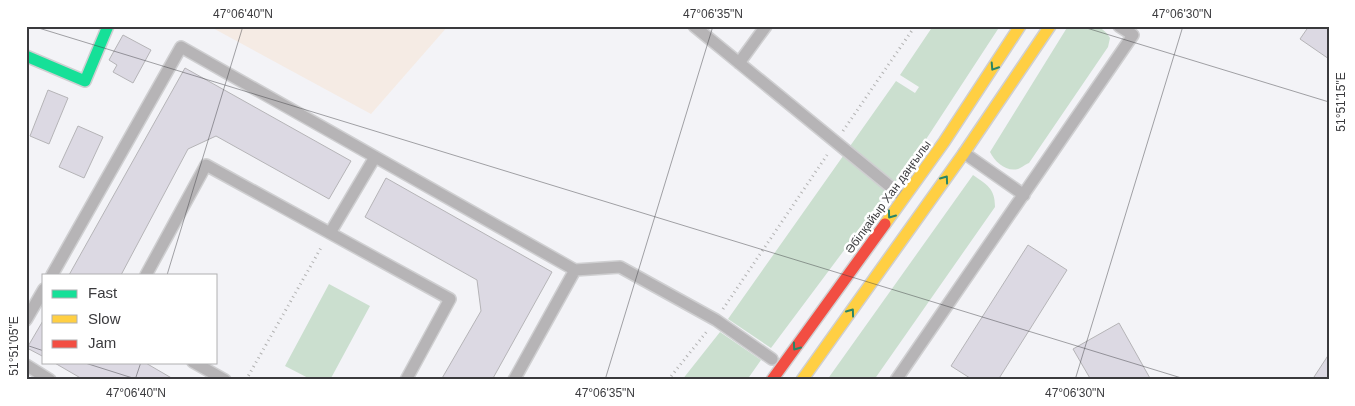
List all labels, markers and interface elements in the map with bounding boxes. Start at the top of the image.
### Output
text: 47°06'40"N [213,7,273,21]
text: 47°06'35"N [683,7,743,21]
text: 47°06'30"N [1152,7,1212,21]
one-way arrow [990,62,1000,71]
text: 51°51'15"E [1334,72,1348,132]
street label: Әбілқайыр Хан даңғылы [842,138,934,256]
one-way arrow [939,175,948,185]
one-way arrow [888,209,897,219]
legend [42,274,218,364]
text: Fast [88,284,118,301]
one-way arrow [844,308,854,317]
text: Slow [88,310,121,327]
text: 51°51'05"E [7,316,21,376]
text: Jam [88,334,116,351]
one-way arrow [793,341,802,351]
text: 47°06'40"N [106,386,166,400]
text: 47°06'35"N [575,386,635,400]
text: 47°06'30"N [1045,386,1105,400]

